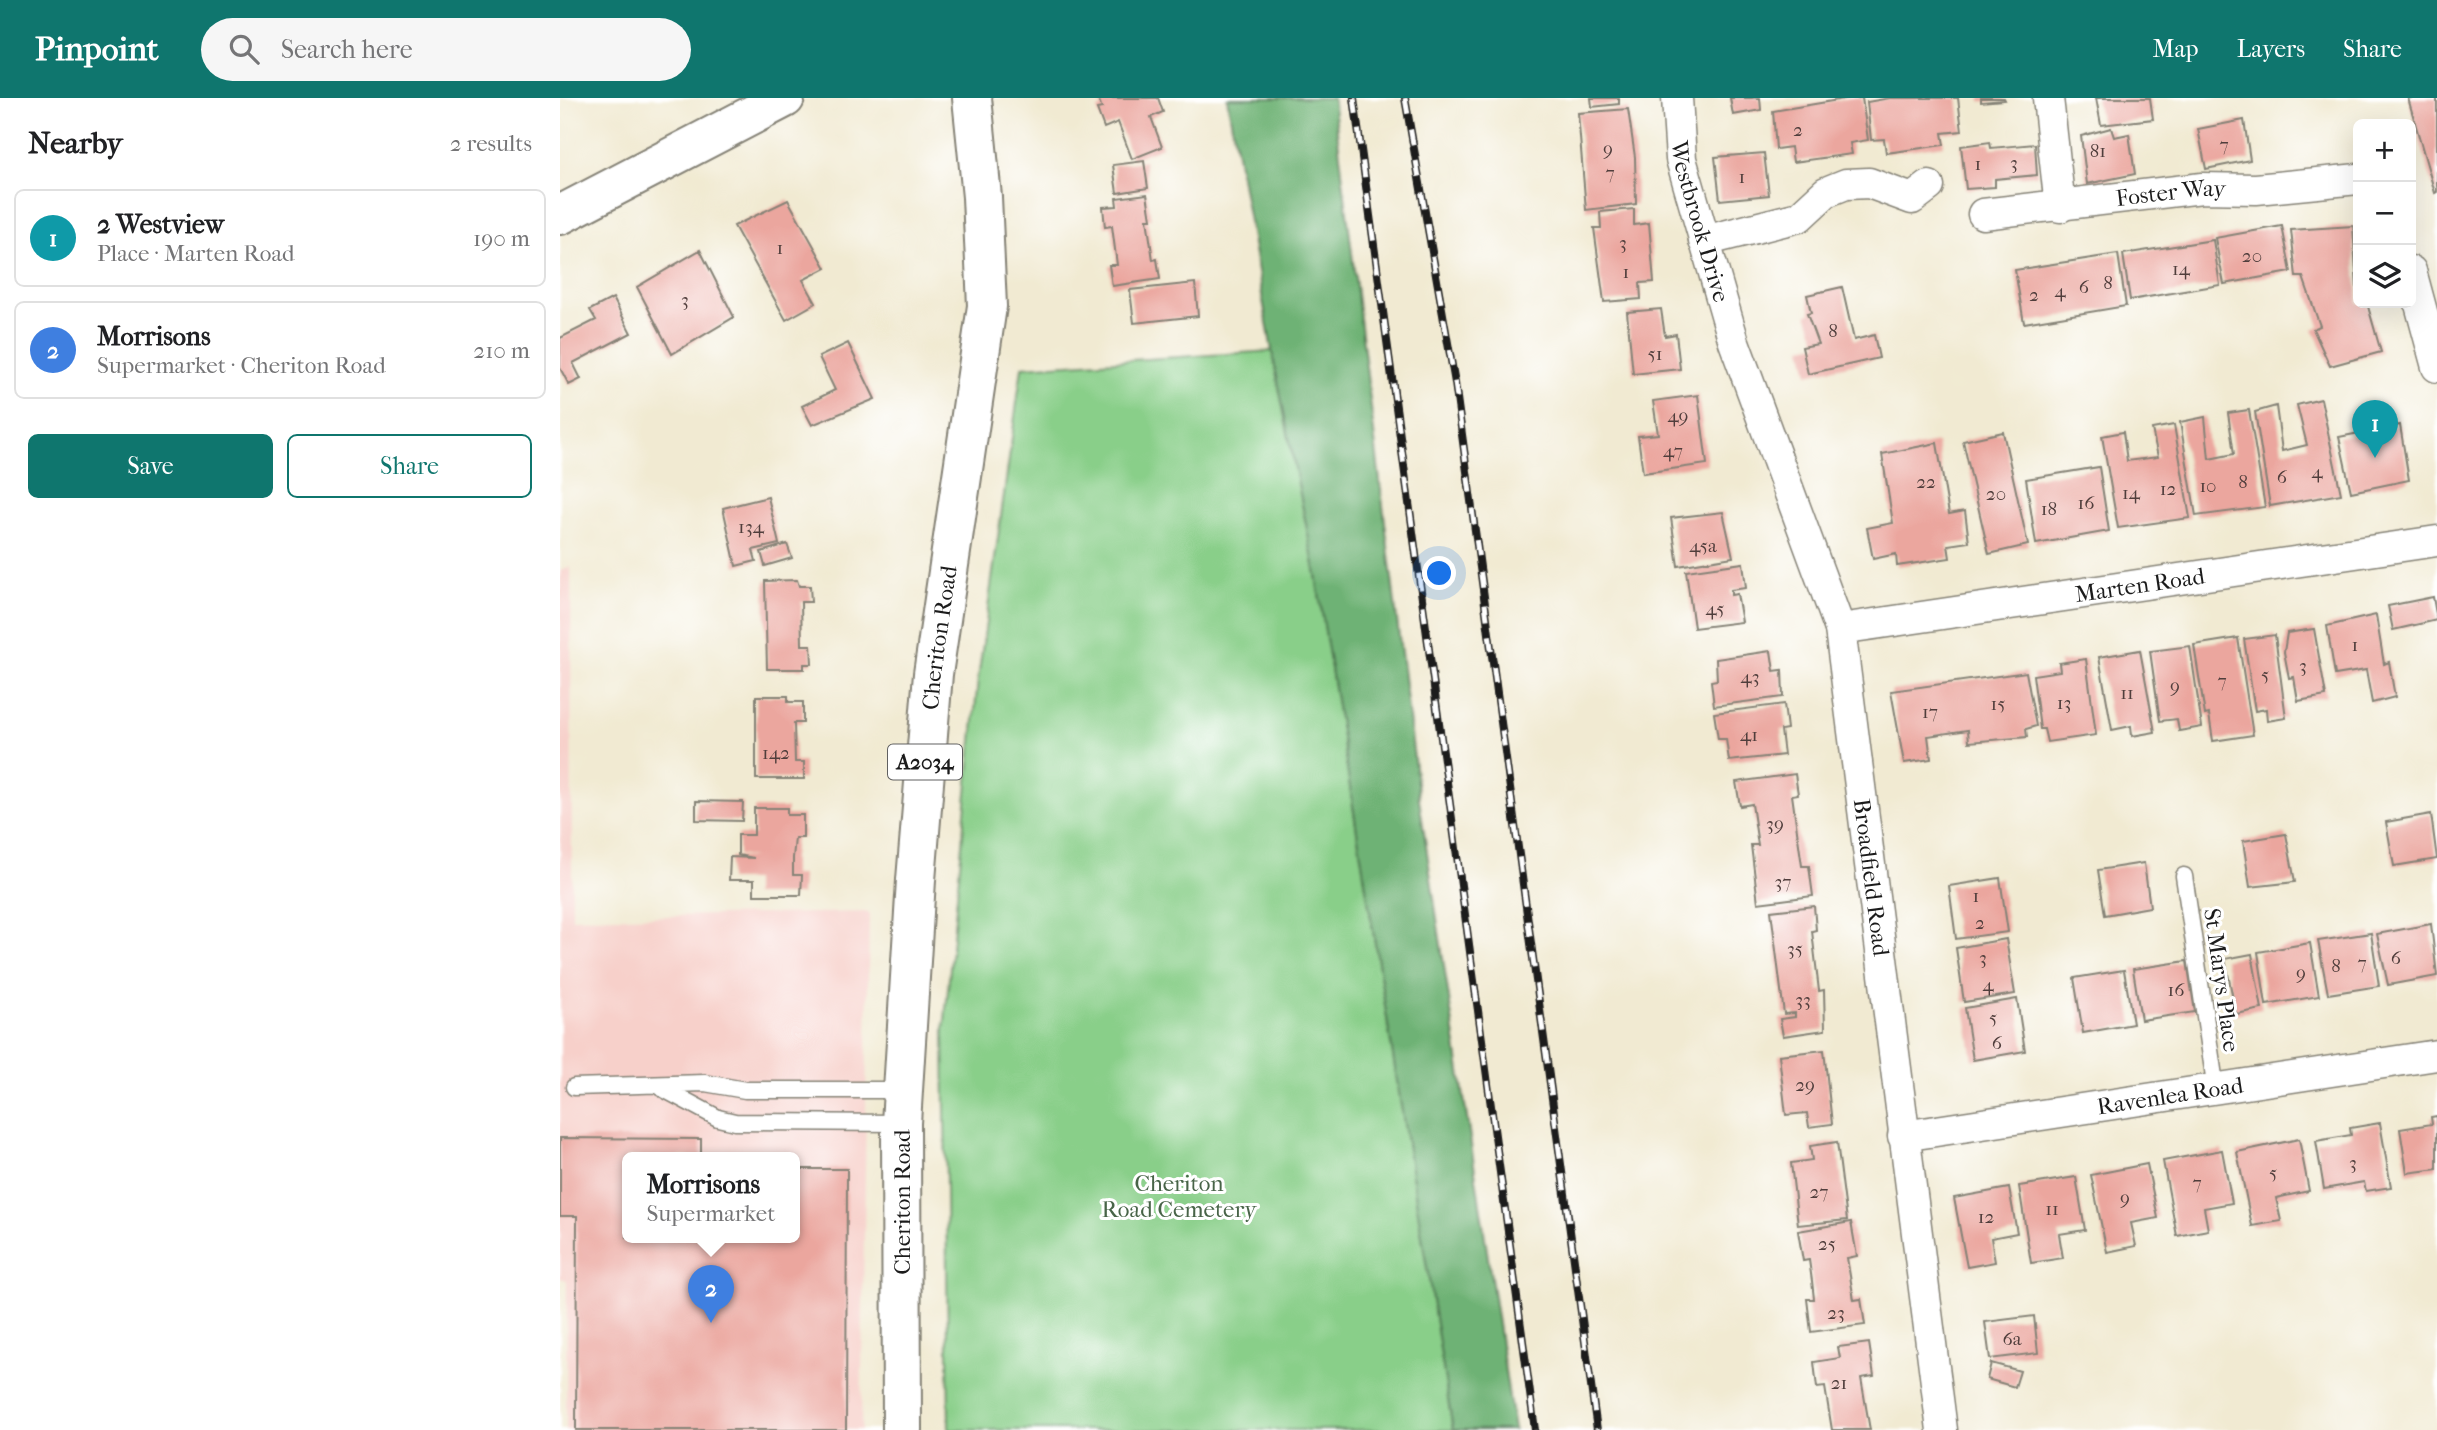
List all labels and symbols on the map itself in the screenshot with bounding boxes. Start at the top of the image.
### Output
house number: 2 [1793,119,1803,141]
house number: 7 [2219,134,2229,156]
house number: 9 [1603,138,1613,160]
street label: Westbrook Drive [1666,139,1735,305]
house number: 81 [2090,140,2106,162]
house number: 3 [2010,152,2018,174]
house number: 1 [1975,153,1981,175]
house number: 7 [1605,162,1615,184]
house number: 1 [1739,166,1745,188]
street label: Foster Way [2114,175,2227,212]
house number: 3 [1619,232,1627,254]
house number: 1 [777,237,783,259]
house number: 20 [2242,245,2262,267]
house number: 14 [2172,258,2191,280]
house number: 1 [1623,261,1629,283]
house number: 8 [2103,272,2113,294]
house number: 6 [2079,276,2090,298]
house number: 4 [2054,280,2066,302]
house number: 2 [2029,284,2039,306]
house number: 3 [681,289,689,311]
house number: 8 [1828,320,1838,342]
house number: 51 [1648,343,1663,365]
pin: 1 [2352,400,2398,458]
house number: 49 [1667,405,1689,427]
house number: 47 [1663,440,1683,462]
house number: 4 [2311,461,2323,483]
house number: 6 [2277,466,2288,488]
house number: 22 [1916,471,1936,493]
house number: 8 [2238,471,2248,493]
house number: 10 [2199,475,2217,497]
house number: 12 [2160,478,2177,500]
house number: 14 [2122,482,2141,504]
house number: 20 [1986,483,2006,505]
house number: 16 [2078,492,2095,514]
house number: 18 [2041,498,2057,520]
house number: 134 [738,516,765,538]
house number: 45a [1689,535,1717,557]
your location [1422,556,1456,590]
street label: Marten Road [2073,562,2207,608]
street label: Cheriton Road [917,563,963,711]
house number: 45 [1706,598,1724,620]
house number: 1 [2352,634,2358,656]
house number: 3 [2299,655,2307,677]
house number: 5 [2261,664,2269,686]
house number: 43 [1740,666,1760,688]
house number: 7 [2217,670,2227,692]
house number: 9 [2170,675,2180,697]
house number: 11 [2120,682,2134,704]
house number: 13 [2057,692,2071,714]
house number: 15 [1991,693,2005,715]
house number: 17 [1922,701,1938,723]
house number: 41 [1740,724,1758,746]
house number: 142 [762,742,790,764]
road number: A2034 [888,744,962,780]
street label: Broadfield Road [1848,797,1895,958]
house number: 39 [1766,813,1784,835]
house number: 37 [1775,871,1791,893]
house number: 1 [1973,885,1979,907]
street label: St Marys Place [2198,907,2245,1053]
house number: 2 [1975,912,1985,934]
house number: 35 [1787,938,1803,960]
house number: 3 [1979,947,1987,969]
house number: 6 [2391,947,2402,969]
house number: 7 [2357,952,2367,974]
house number: 8 [2331,955,2341,977]
house number: 9 [2296,962,2306,984]
house number: 4 [1982,974,1994,996]
house number: 16 [2168,979,2185,1001]
house number: 33 [1795,989,1811,1011]
house number: 5 [1989,1007,1997,1029]
house number: 6 [1992,1032,2003,1054]
street label: Ravenlea Road [2095,1072,2245,1120]
house number: 29 [1795,1074,1815,1096]
street label: Cheriton Road [889,1129,916,1275]
house number: 3 [2349,1152,2357,1174]
house number: 5 [2269,1162,2277,1184]
park label: Cheriton Road Cemetery [1101,1170,1257,1223]
house number: 7 [2192,1172,2202,1194]
house number: 27 [1810,1181,1828,1203]
house number: 9 [2120,1187,2130,1209]
house number: 11 [2045,1198,2059,1220]
house number: 12 [1978,1206,1995,1228]
house number: 25 [1818,1233,1836,1255]
pin: 2 [688,1265,734,1323]
house number: 23 [1827,1302,1845,1324]
house number: 6a [2002,1328,2022,1350]
house number: 21 [1831,1372,1847,1394]

